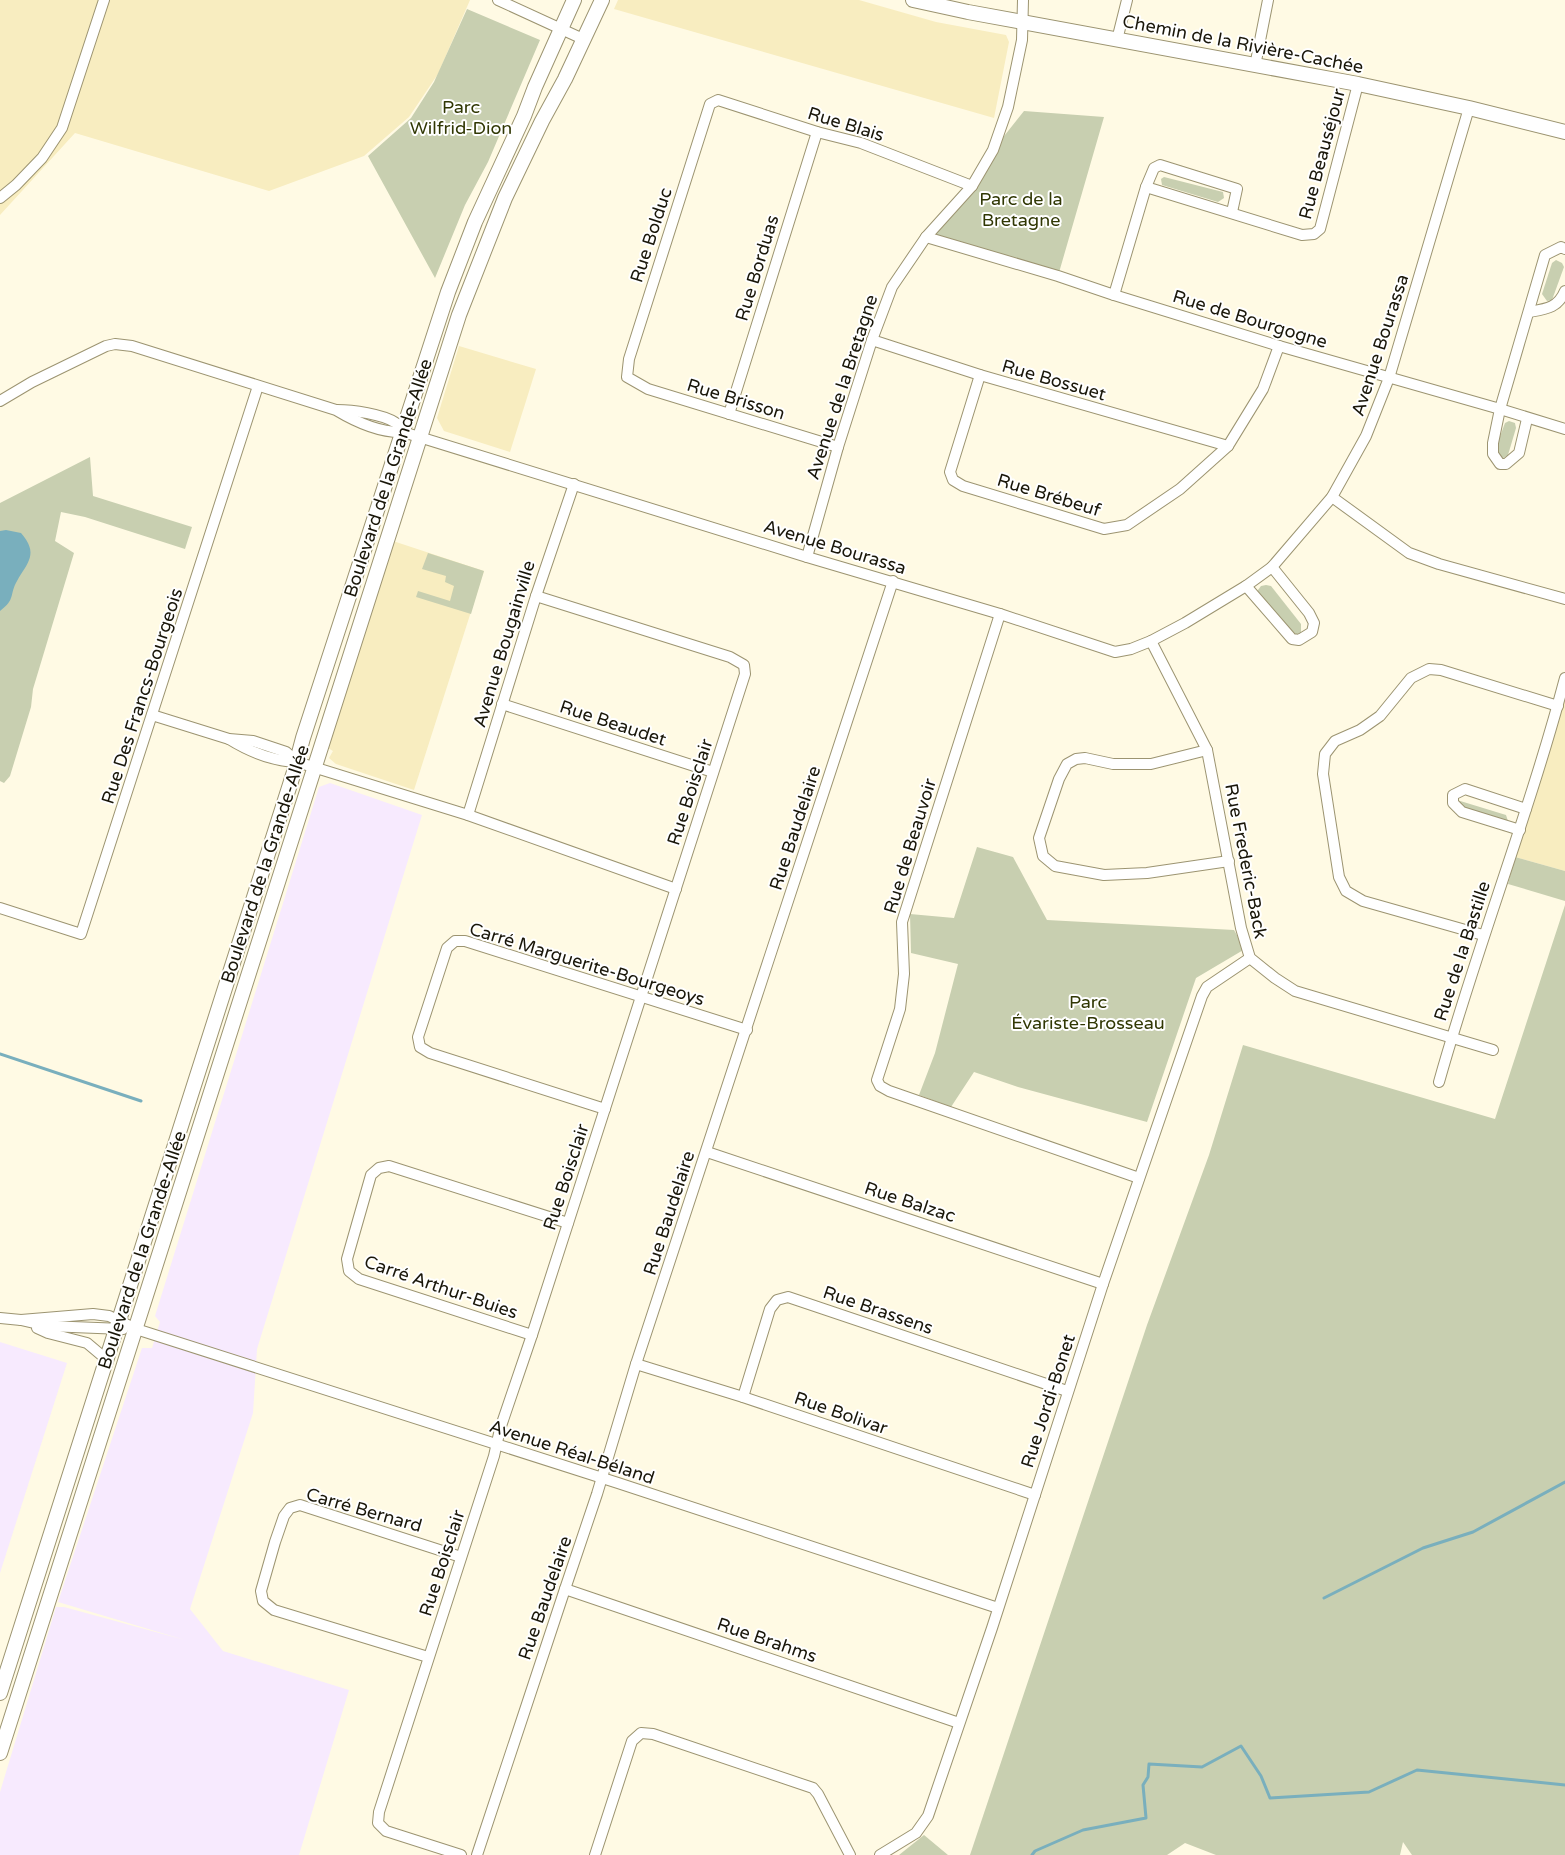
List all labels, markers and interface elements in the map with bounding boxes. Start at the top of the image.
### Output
street label: Chemin de la Rivière-Cachée [1121,10,1365,78]
street label: Rue Beauséjour [1294,86,1350,222]
park label: Parc Wilfrid-Dion [410,96,512,139]
street label: Rue Blais [805,102,887,146]
street label: Rue Bolduc [625,185,677,285]
park label: Parc de la Bretagne [979,188,1063,231]
street label: Rue Borduas [730,212,784,324]
street label: Avenue Bourassa [1347,271,1413,419]
street label: Rue de Bourgogne [1170,285,1330,353]
street label: Avenue de la Bretagne [802,292,882,482]
street label: Rue Bossuet [999,355,1109,405]
street label: Boulevard de la Grande-Allée [339,356,437,600]
street label: Rue Brisson [684,374,788,424]
street label: Rue Brébeuf [995,469,1104,521]
street label: Avenue Bourassa [761,515,909,579]
street label: Avenue Bougainville [468,558,540,730]
street label: Rue Des Francs-Bourgeois [97,585,187,807]
street label: Rue Beaudet [557,695,669,751]
street label: Rue Boisclair [662,736,718,848]
street label: Boulevard de la Grande-Allée [216,742,314,986]
street label: Rue Baudelaire [765,763,825,893]
street label: Rue de Beauvoir [879,776,941,916]
street label: Rue Frederic-Back [1220,782,1272,941]
street label: Rue de la Bastille [1429,878,1495,1024]
street label: Carré Marguerite-Bourgeoys [467,918,707,1010]
park label: Parc Évariste-Brosseau [1011,991,1165,1034]
street label: Rue Boisclair [538,1121,594,1233]
street label: Boulevard de la Grande-Allée [93,1128,191,1372]
street label: Rue Baudelaire [639,1148,699,1278]
street label: Rue Balzac [862,1177,958,1227]
street label: Carré Arthur-Buies [361,1250,521,1324]
street label: Rue Brassens [820,1281,936,1339]
street label: Rue Jordi-Bonet [1016,1331,1080,1471]
street label: Rue Bolivar [791,1387,891,1439]
street label: Avenue Réal-Béland [487,1415,657,1489]
street label: Carré Bernard [304,1483,424,1537]
street label: Rue Boisclair [414,1507,470,1619]
street label: Rue Baudelaire [514,1533,576,1663]
street label: Rue Brahms [714,1613,820,1667]

